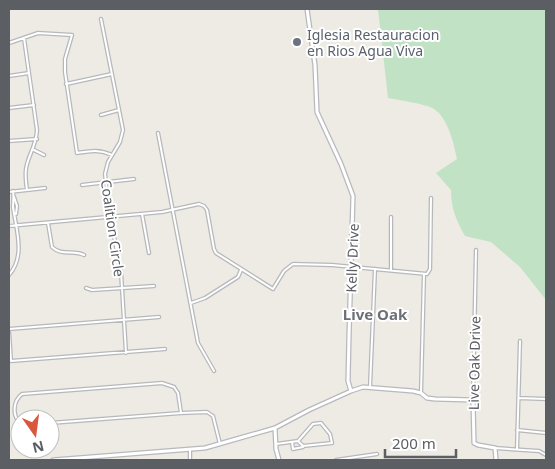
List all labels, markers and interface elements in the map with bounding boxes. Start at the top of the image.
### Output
place label: Iglesia Restauracion en Rios Agua Viva [307,25,439,60]
marker: Iglesia Restauracion en Rios Agua Viva [291,36,303,48]
street label: Coalition Circle [97,178,129,278]
street label: Kelly Drive [341,223,363,293]
district label: Live Oak [343,304,408,324]
street label: Live Oak Drive [464,316,484,410]
north arrow [10,409,60,459]
scale bar [385,426,456,458]
text: 200 m [392,433,436,453]
text: N [30,437,46,458]

